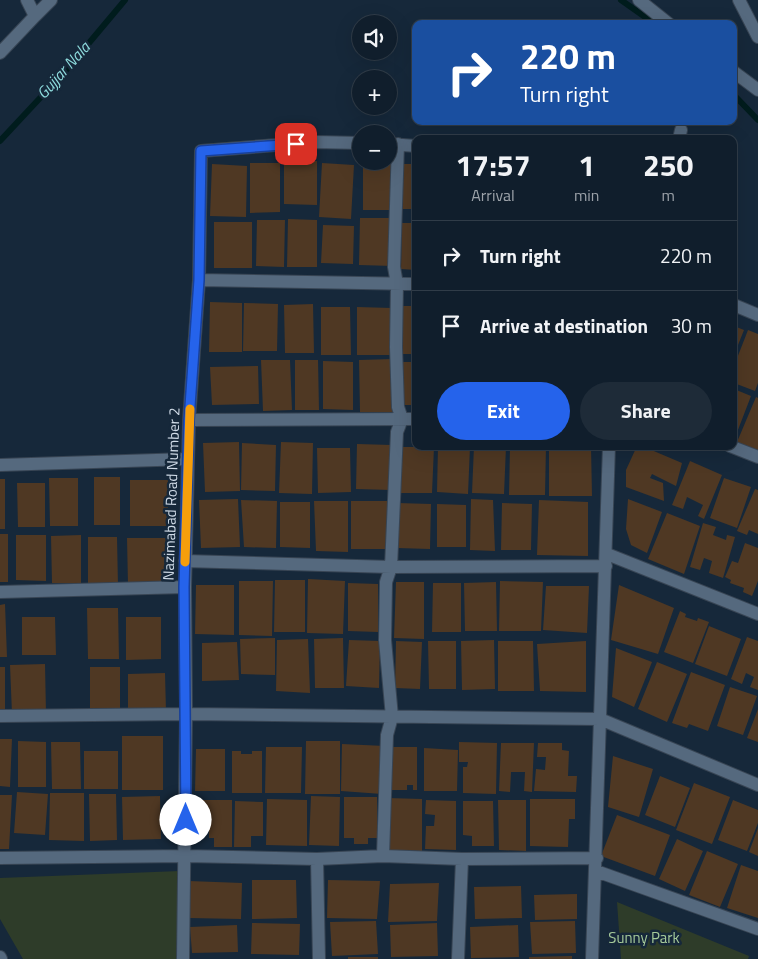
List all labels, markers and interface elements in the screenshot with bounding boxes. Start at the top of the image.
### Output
map controls [352,15,397,170]
button: sound [352,15,397,60]
text: 220 m [520,29,616,83]
water label: Gujjar Nala [31,35,96,104]
icon: right [437,40,502,105]
button: + [352,70,397,115]
text: Turn right [520,77,609,111]
pin [275,123,317,165]
button: − [352,125,397,170]
icon: arrive [282,130,310,158]
text: 17:57 [456,142,530,188]
text: 1 [578,142,595,188]
text: 250 [643,142,693,188]
text: Arrival [471,183,515,207]
text: min [574,183,599,207]
text: m [662,183,675,207]
text: Turn right [480,241,561,270]
text: 220 m [660,241,712,270]
icon: right [437,242,465,270]
text: Arrive at destination [480,311,648,340]
text: 30 m [671,311,712,340]
icon: arrive [437,312,465,340]
button: Exit [437,382,570,440]
button: Share [580,382,712,440]
street label: Nazimabad Road Number 2 [156,407,186,581]
position arrow [159,793,211,845]
park label: Sunny Park [608,926,680,949]

